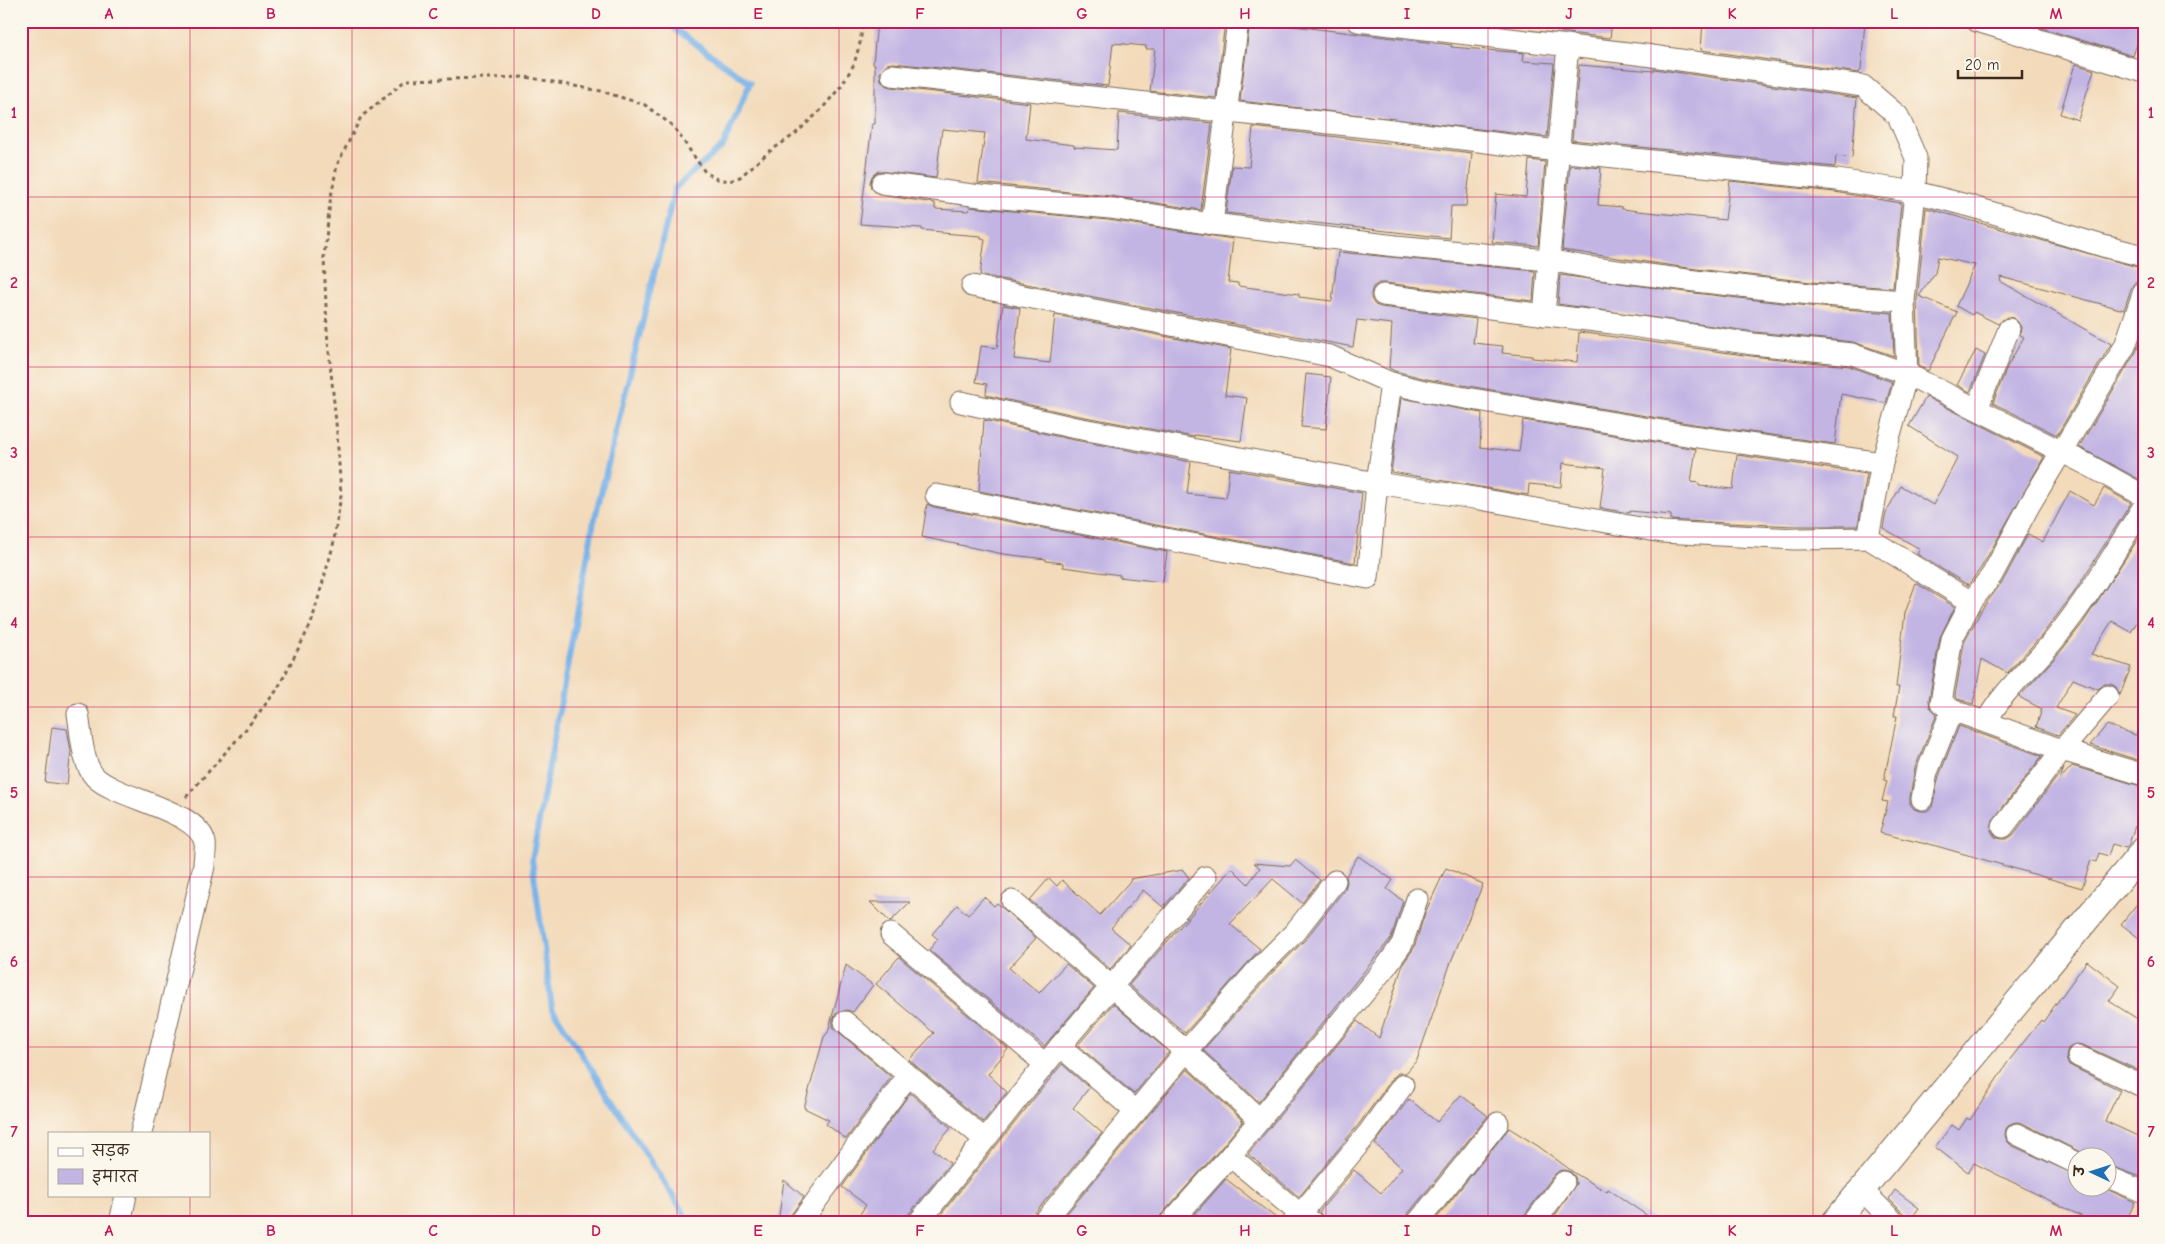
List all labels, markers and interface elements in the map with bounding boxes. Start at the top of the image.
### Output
text: A [105,5,114,23]
text: B [266,5,276,23]
text: C [428,5,438,23]
text: D [591,5,601,23]
text: E [753,5,763,23]
text: F [915,5,925,23]
text: G [1076,5,1088,23]
text: H [1239,5,1251,23]
text: I [1404,5,1410,23]
text: J [1565,5,1573,23]
text: K [1727,5,1737,23]
text: L [1890,5,1898,23]
text: M [2050,5,2063,23]
scale bar [1958,48,2021,80]
text: 20 m [1965,56,1999,74]
text: 1 [11,104,17,122]
text: 1 [2148,104,2154,122]
text: 2 [10,274,18,292]
text: 2 [2147,274,2155,292]
text: 3 [10,444,18,462]
text: 3 [2147,444,2155,462]
text: 4 [10,614,18,632]
text: 4 [2147,614,2155,632]
text: 5 [10,784,18,802]
text: 5 [2147,784,2155,802]
text: 6 [10,953,18,971]
text: 6 [2147,953,2155,971]
text: 7 [10,1123,18,1141]
text: 7 [2147,1123,2155,1141]
legend [48,1132,210,1196]
text: सड़क [91,1142,130,1161]
north arrow [2068,1146,2118,1196]
text: उ [2071,1164,2088,1178]
text: इमारत [92,1168,139,1186]
text: A [105,1222,114,1240]
text: B [266,1222,276,1240]
text: C [428,1222,438,1240]
text: D [591,1222,601,1240]
text: E [753,1222,763,1240]
text: F [915,1222,925,1240]
text: G [1076,1222,1088,1240]
text: H [1239,1222,1251,1240]
text: I [1404,1222,1410,1240]
text: J [1565,1222,1573,1240]
text: K [1727,1222,1737,1240]
text: L [1890,1222,1898,1240]
text: M [2050,1222,2063,1240]

